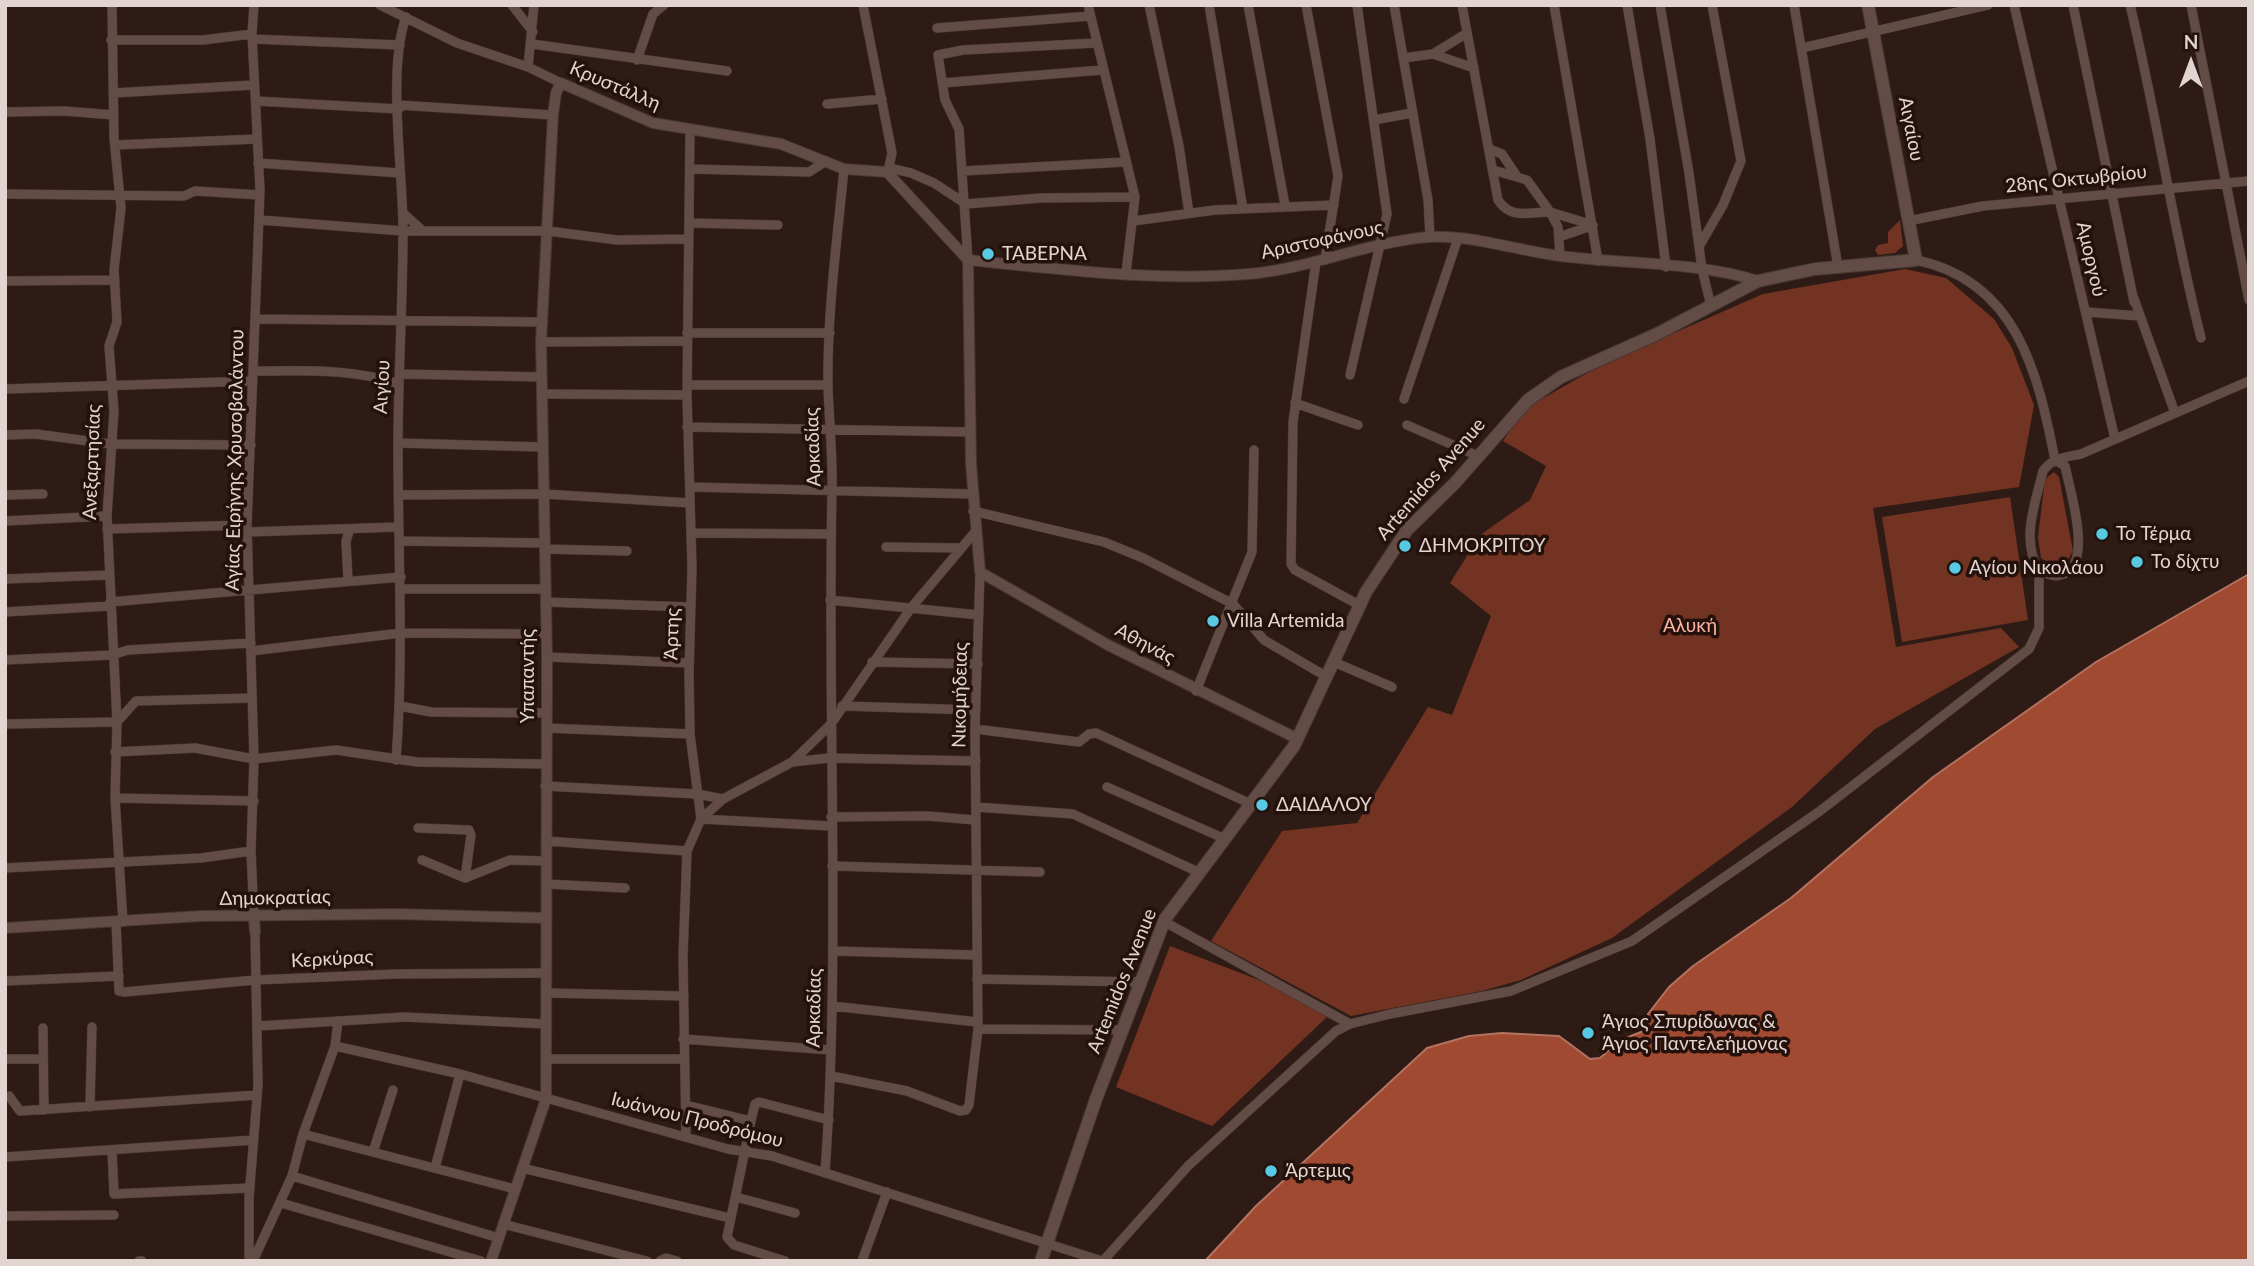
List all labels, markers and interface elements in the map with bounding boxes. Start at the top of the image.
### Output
north arrow [2156,28,2226,98]
text: N [2184,30,2198,53]
street label: Κρυστάλλη [566,57,664,115]
street label: Αιγαίου [1894,95,1928,163]
street label: 28ης Οκτωβρίου [2004,160,2148,198]
street label: Αριστοφάνους [1259,216,1385,264]
street label: Αμοργού [2071,219,2111,299]
place label: ΤΑΒΕΡΝΑ [1002,243,1087,265]
marker: ΤΑΒΕΡΝΑ [980,246,996,262]
street label: Αγίας Ειρήνης Χρυσοβαλάντου [221,329,249,591]
street label: Αιγίου [369,359,395,415]
street label: Ανεξαρτησίας [79,404,105,520]
street label: Αρκαδίας [800,407,826,487]
street label: Artemidos Avenue [1372,413,1490,545]
place label: Το Τέρμα [2116,523,2191,545]
marker: Το Τέρμα [2094,526,2110,542]
place label: ΔΗΜΟΚΡΙΤΟΥ [1419,535,1546,557]
marker: ΔΗΜΟΚΡΙΤΟΥ [1397,538,1413,554]
place label: Το δίχτυ [2151,551,2220,573]
marker: Το δίχτυ [2129,554,2145,570]
place label: Αγίου Νικολάου [1969,557,2104,579]
marker: Αγίου Νικολάου [1947,560,1963,576]
street label: Άρτης [660,608,684,660]
place label: Villa Artemida [1227,610,1345,632]
marker: Villa Artemida [1205,613,1221,629]
park label: Αλυκή [1663,615,1717,637]
street label: Αθηνάς [1111,619,1179,669]
street label: Υπαπαντής [517,629,539,723]
street label: Νικομήδειας [948,642,972,748]
place label: ΔΑΙΔΑΛΟΥ [1276,794,1372,816]
marker: ΔΑΙΔΑΛΟΥ [1254,797,1270,813]
street label: Δημοκρατίας [219,886,331,910]
street label: Artemidos Avenue [1083,905,1161,1057]
street label: Κερκύρας [290,945,374,973]
street label: Αρκαδίας [802,968,826,1048]
place label: Άγιος Σπυρίδωνας & Άγιος Παντελεήμονας [1602,1011,1787,1055]
marker: Άγιος Σπυρίδωνας & Άγιος Παντελεήμονας [1580,1025,1596,1041]
street label: Ιωάννου Προδρόμου [609,1088,785,1152]
place label: Άρτεμις [1285,1160,1351,1182]
marker: Άρτεμις [1263,1163,1279,1179]

